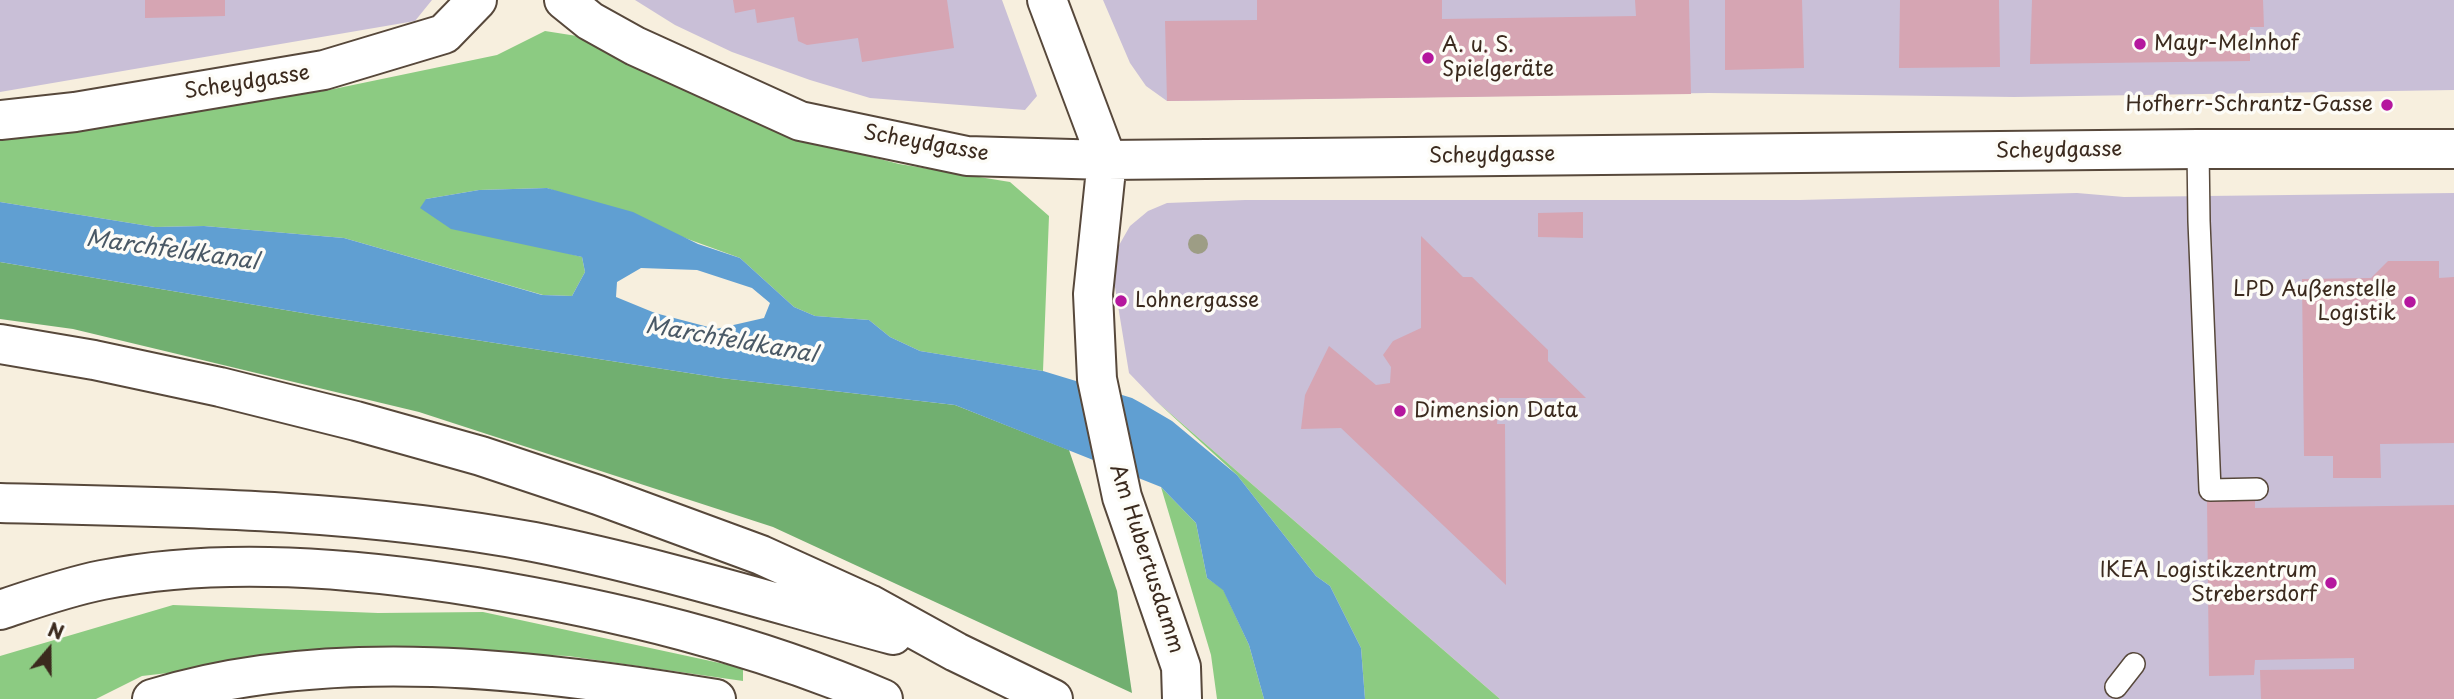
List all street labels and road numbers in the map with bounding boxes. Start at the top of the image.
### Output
street label: Scheydgasse [182,61,312,105]
street label: Scheydgasse [861,121,991,167]
street label: Scheydgasse [1995,137,2123,165]
street label: Scheydgasse [1428,142,1556,170]
street label: Am Hubertusdamm [1104,461,1188,657]

